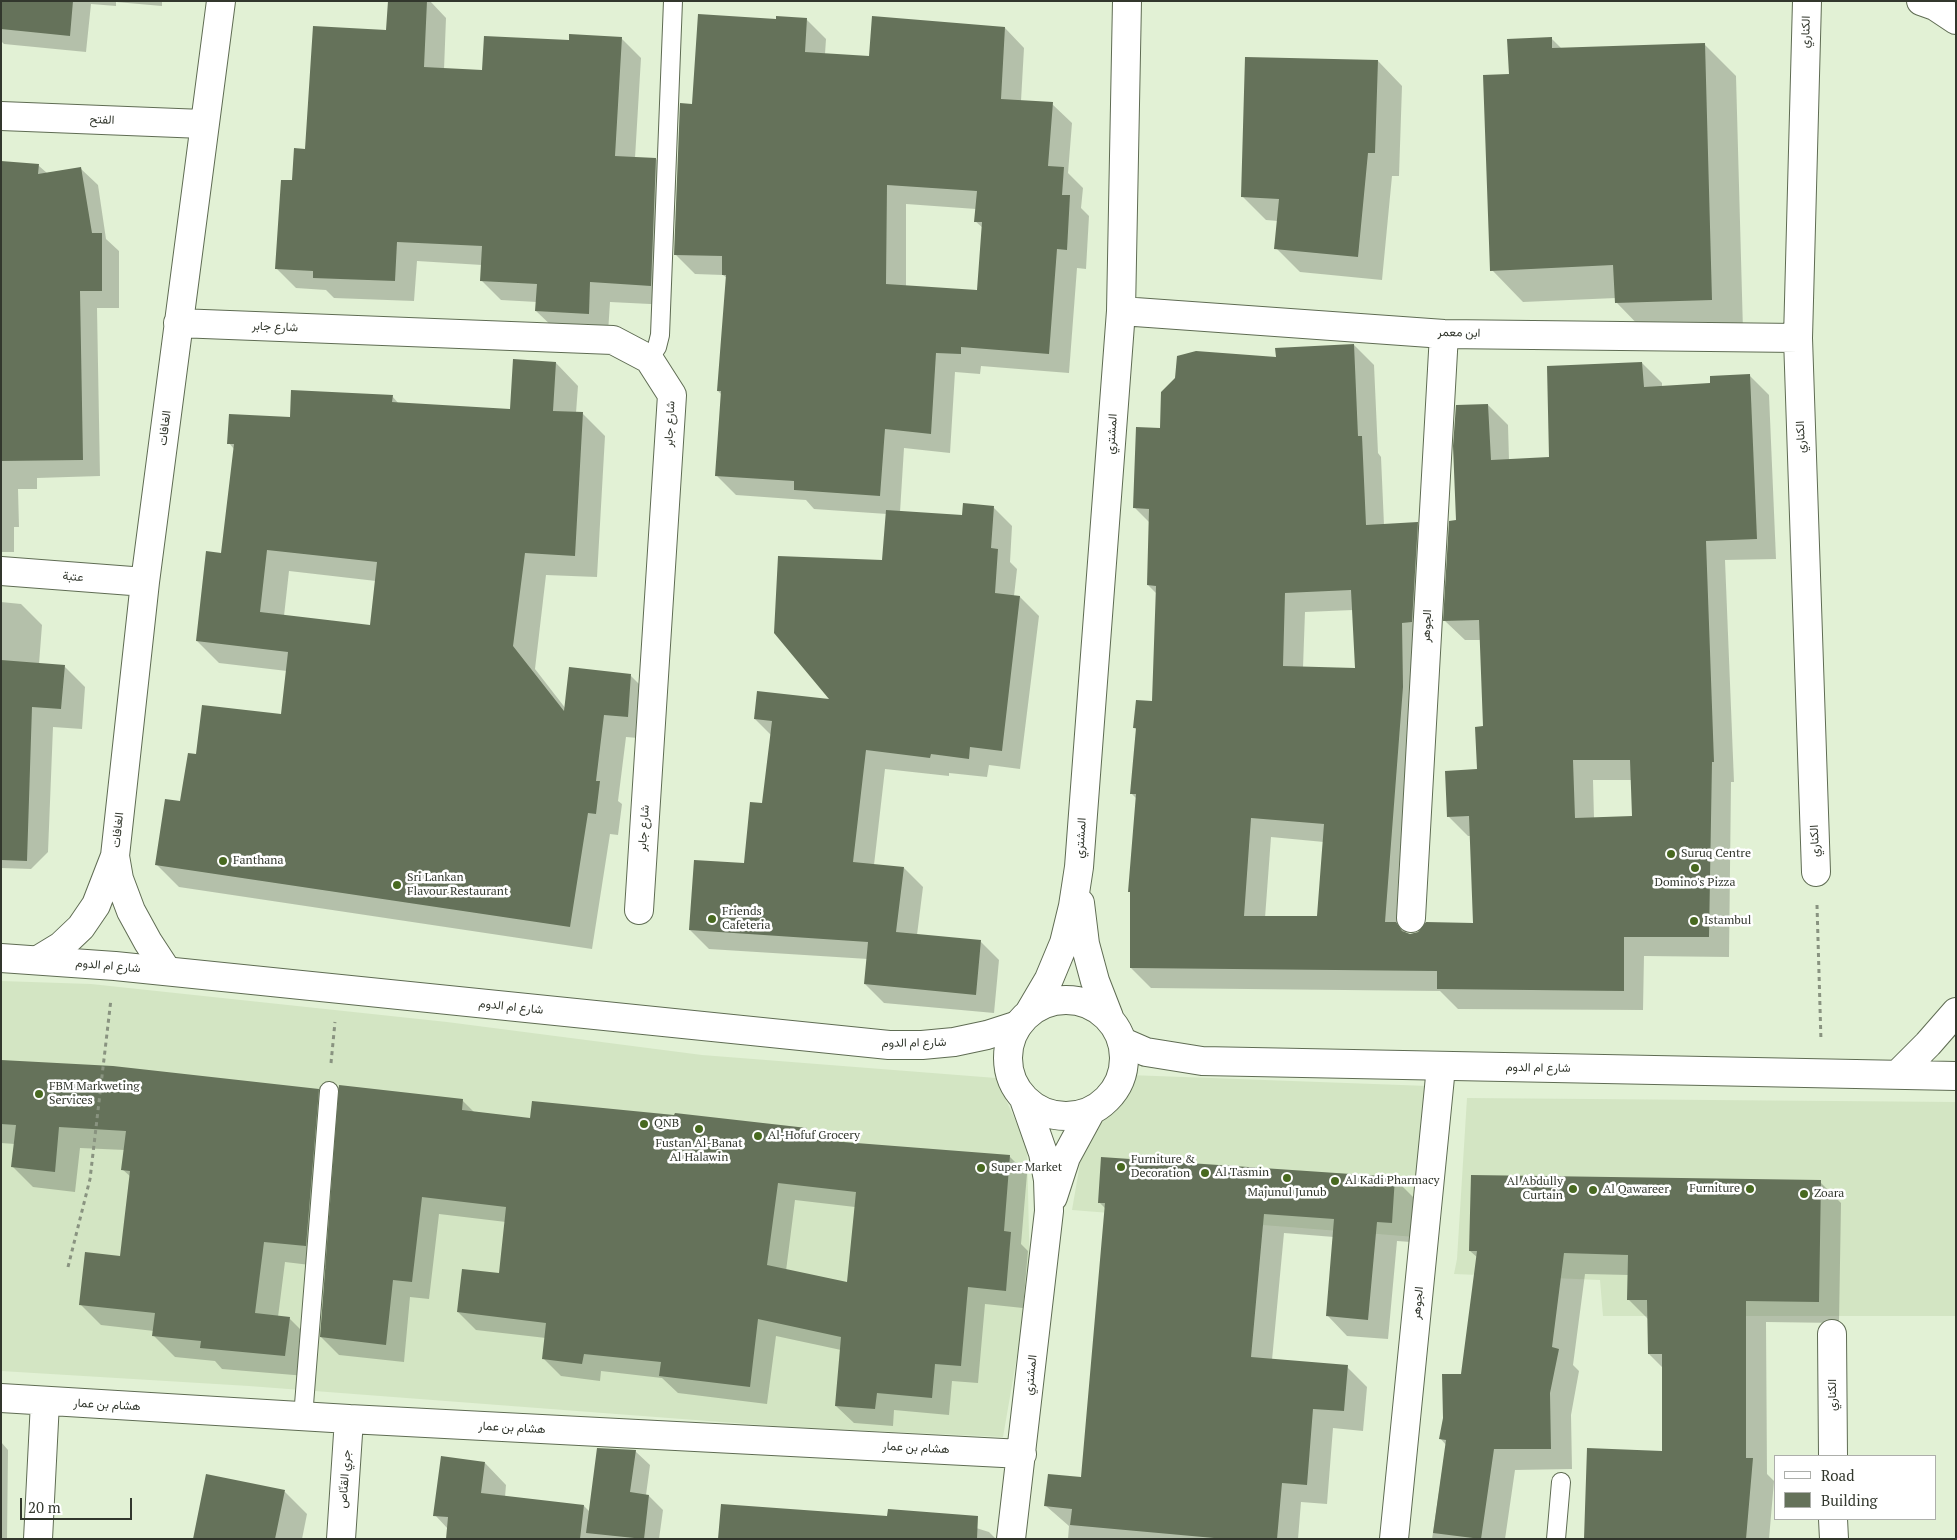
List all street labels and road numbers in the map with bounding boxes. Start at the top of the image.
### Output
street label: الكناري [1798,16,1814,48]
street label: الفتح [89,112,115,128]
street label: شارع جابر [252,319,298,335]
street label: ابن معمر [1438,325,1480,341]
street label: شارع جابر [662,400,678,448]
street label: الغافات [156,410,174,446]
street label: المشتري [1103,413,1121,455]
street label: الكناري [1793,421,1809,453]
street label: عتبة [62,569,84,585]
street label: الجوهر [1419,609,1435,643]
street label: شارع جابر [635,804,653,852]
street label: الغافات [109,812,127,848]
street label: المشتري [1072,817,1090,859]
street label: الكناري [1807,825,1823,857]
street label: شارع ام الدوم [75,956,141,976]
street label: شارع ام الدوم [478,996,544,1018]
street label: شارع ام الدوم [881,1035,947,1051]
street label: شارع ام الدوم [1505,1060,1571,1076]
street label: الجوهر [1409,1286,1427,1320]
street label: المشتري [1022,1354,1040,1396]
street label: الكناري [1826,1379,1840,1411]
street label: هشام بن عمار [73,1396,141,1414]
street label: هشام بن عمار [478,1419,546,1437]
street label: هشام بن عمار [882,1439,950,1457]
street label: جري القنّاص [336,1449,354,1509]

